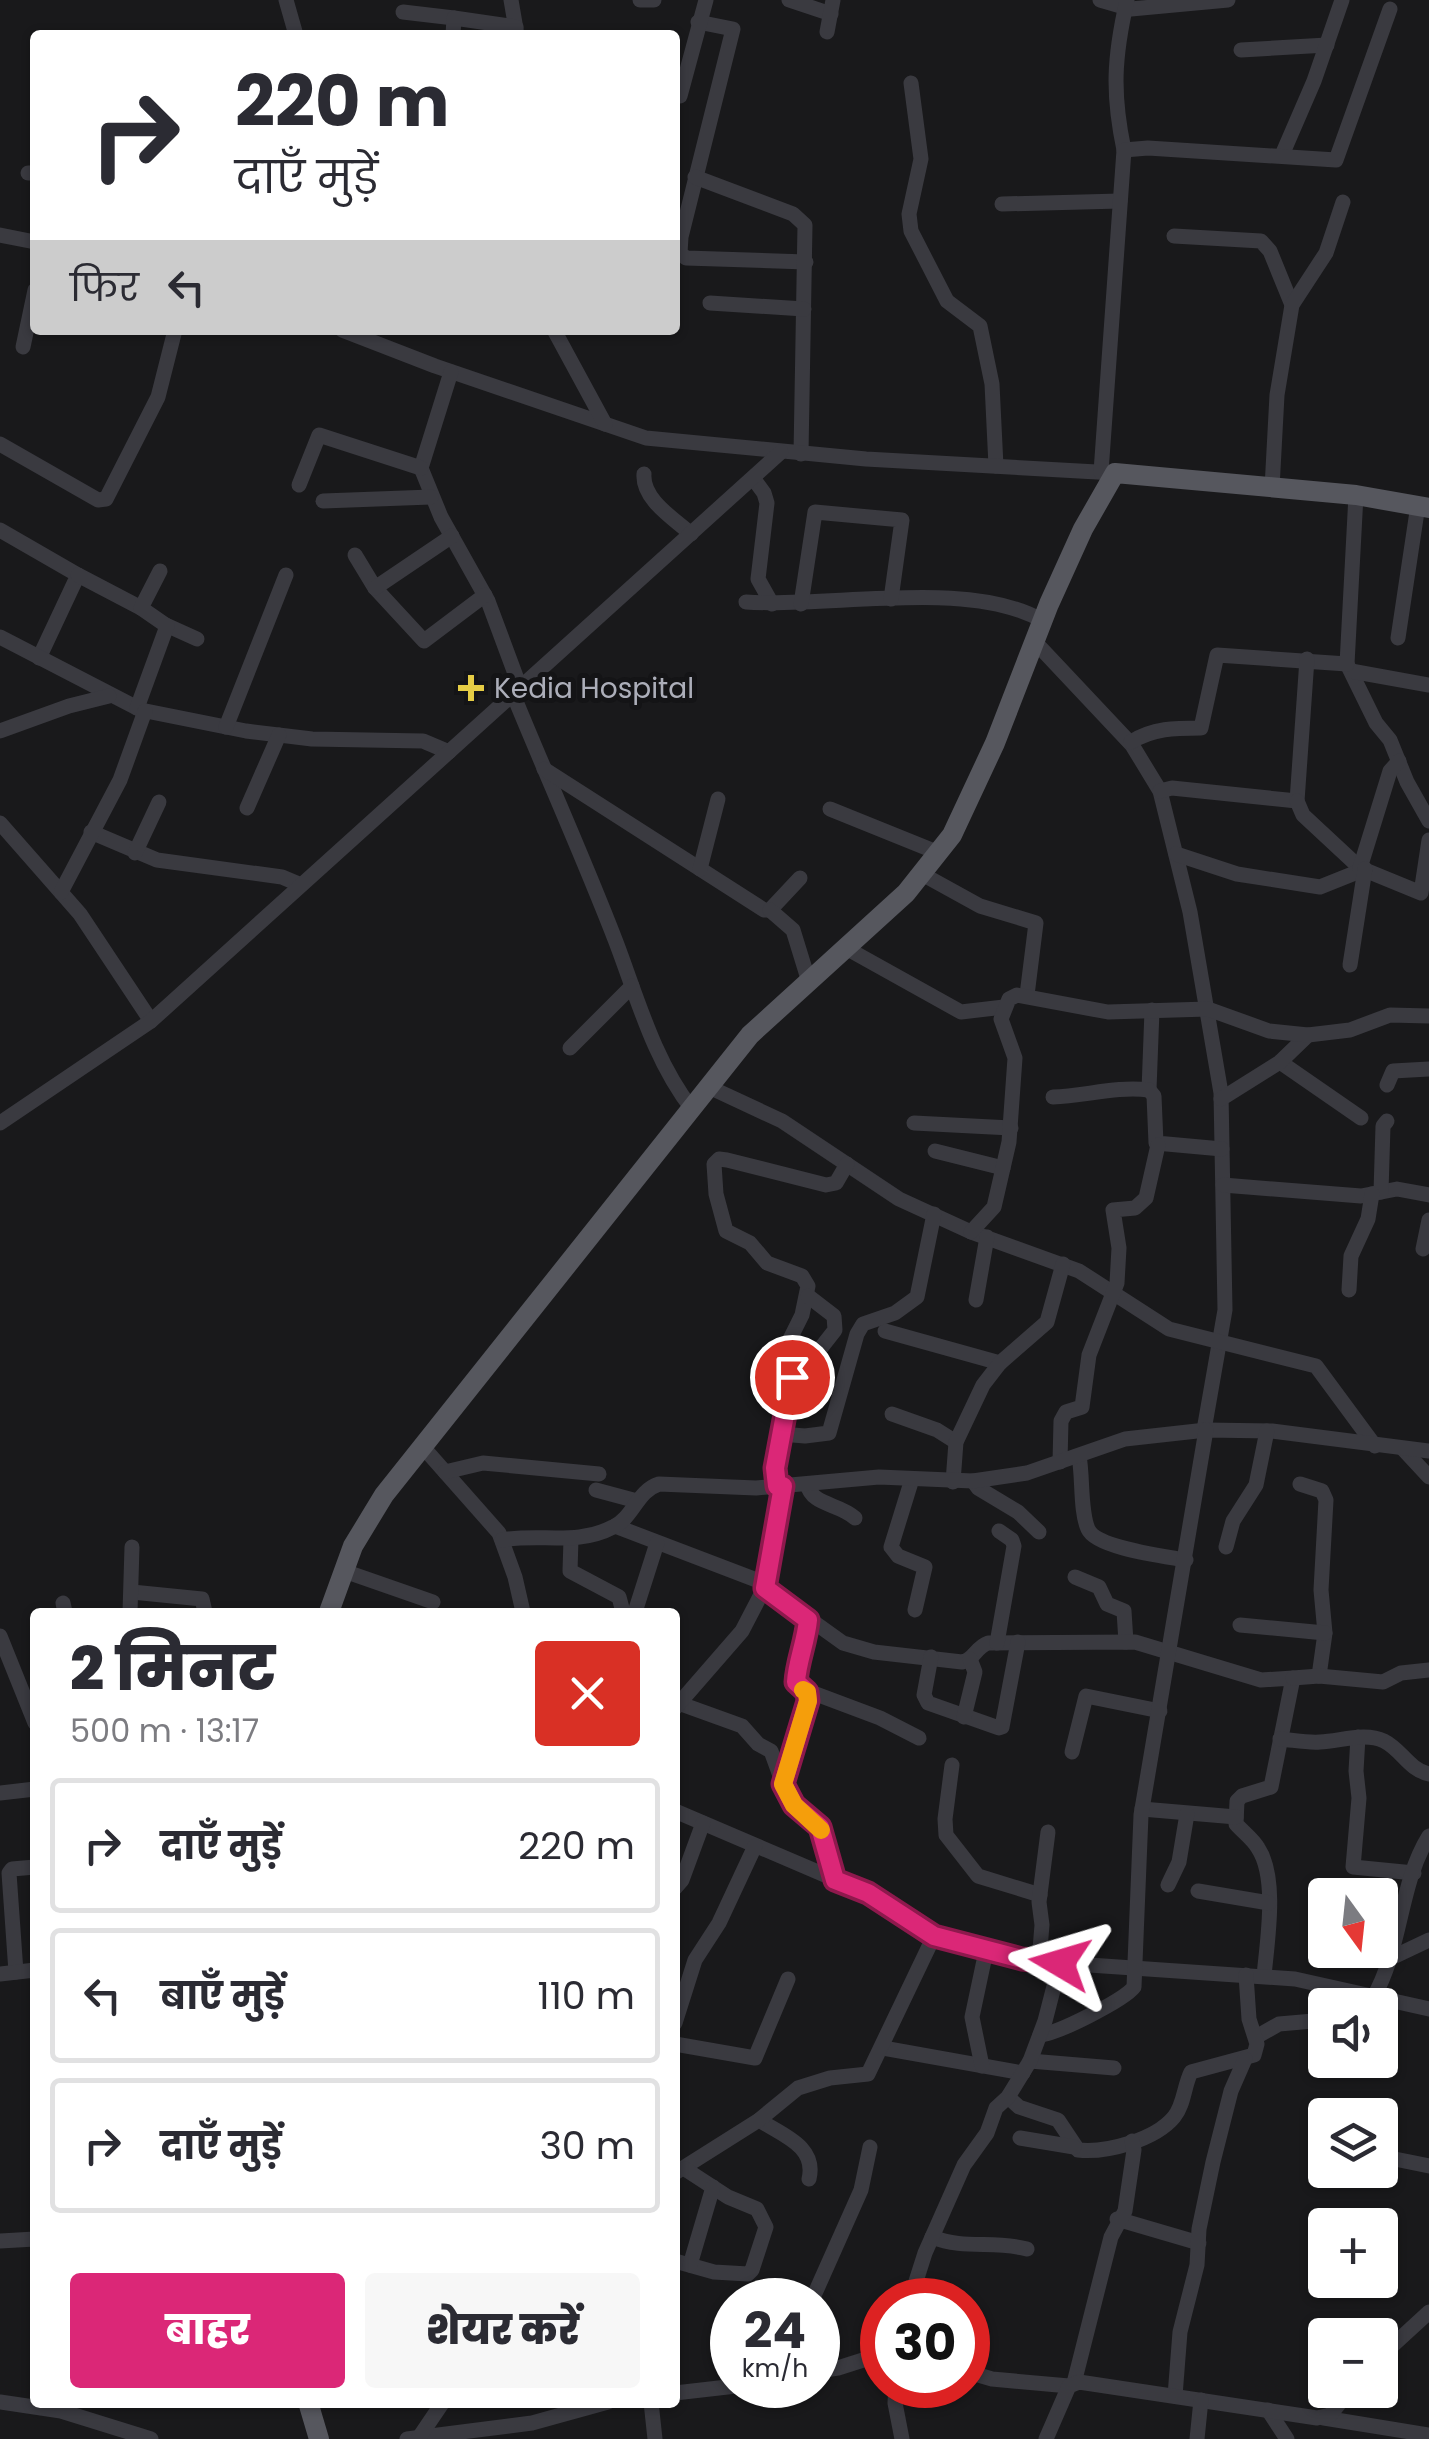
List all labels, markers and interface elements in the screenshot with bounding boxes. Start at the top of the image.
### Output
text: 220 m [235,52,450,151]
icon: right [70,70,200,200]
text: दाएँ मुड़ें [235,146,378,209]
icon: left [159,260,214,315]
text: फिर [70,261,139,314]
place label: Kedia Hospital [494,669,694,708]
marker: Kedia Hospital [458,675,484,701]
pin [750,1335,835,1420]
icon: arrive [765,1350,820,1405]
text: 2 मिनट [70,1627,276,1711]
button: close [535,1641,640,1746]
text: 500 m · 13:17 [70,1708,259,1753]
icon: right [75,1818,130,1873]
text: दाएँ मुड़ें [160,1819,282,1872]
text: 220 m [518,1819,635,1872]
north arrow [1308,1878,1398,1968]
map controls [1308,1878,1398,2408]
position arrow [1008,1911,1112,2015]
icon: left [75,1968,130,2023]
text: बाएँ मुड़ें [160,1969,285,2022]
text: 110 m [538,1969,635,2022]
button: sound [1308,1988,1398,2078]
button: layers [1308,2098,1398,2188]
icon: right [75,2118,130,2173]
text: दाएँ मुड़ें [160,2119,282,2172]
text: 30 m [539,2119,635,2172]
button: + [1308,2208,1398,2298]
button: बाहर [70,2273,345,2388]
button: शेयर करें [365,2273,640,2388]
speed limit sign: 30 [860,2278,990,2408]
text: 24 [744,2295,806,2366]
button: − [1308,2318,1398,2408]
text: km/h [742,2351,808,2386]

